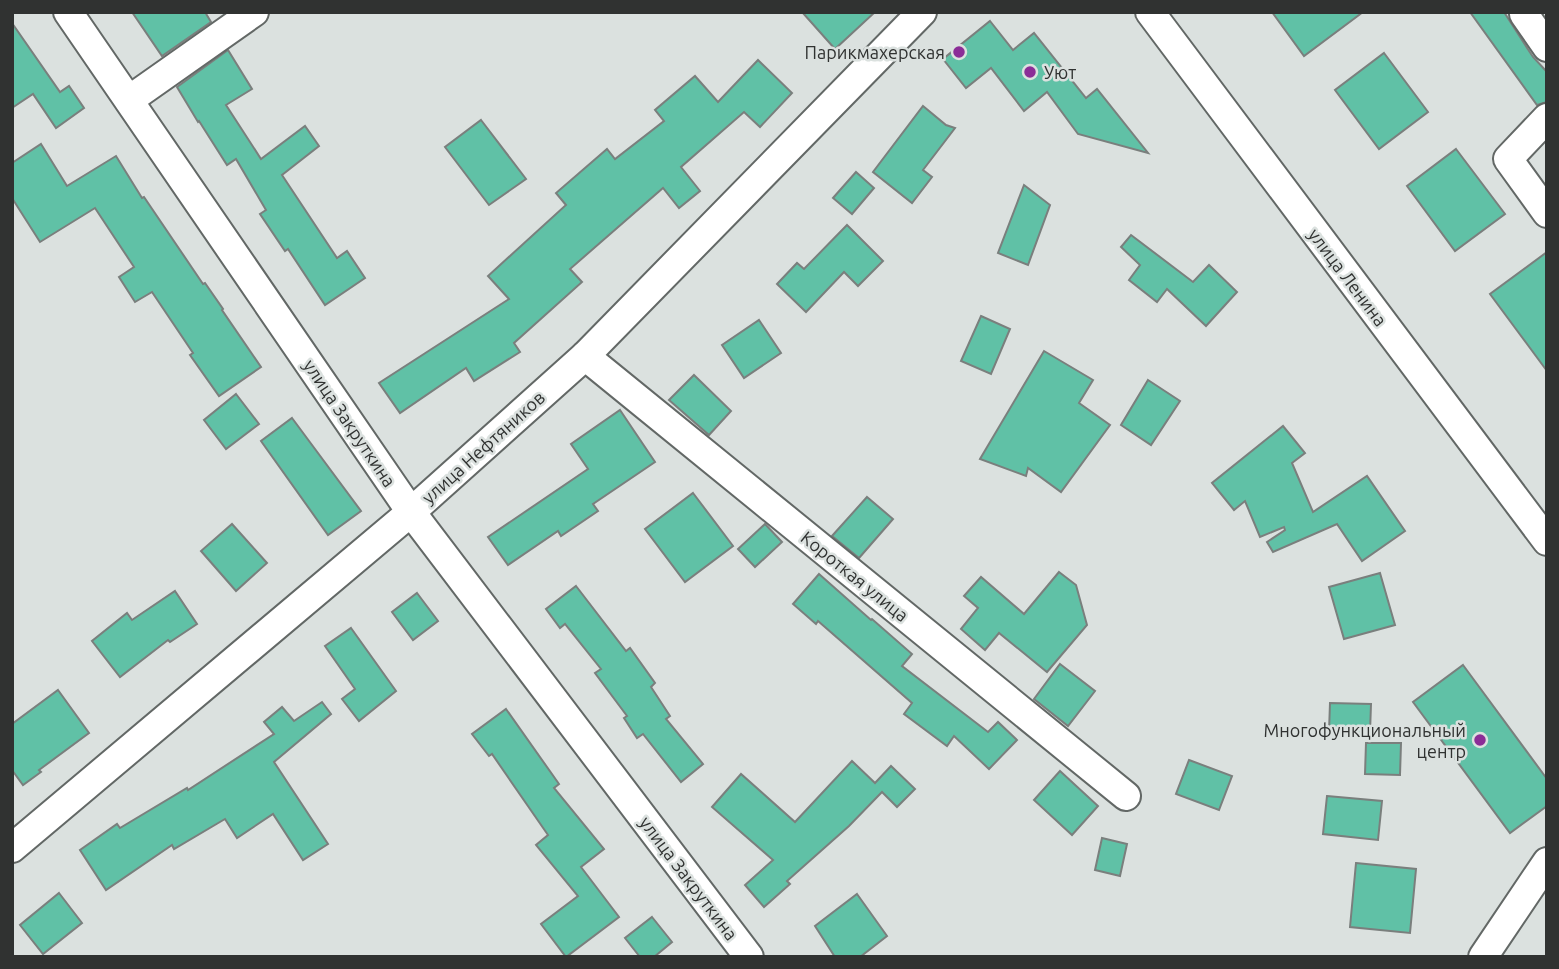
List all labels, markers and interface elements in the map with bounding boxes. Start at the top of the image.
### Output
place label: Парикмахерская [805,42,945,62]
marker: Парикмахерская [951,44,967,60]
place label: Уют [1044,62,1076,82]
marker: Уют [1022,64,1038,80]
street label: улица Ленина [1305,224,1391,330]
street label: улица Закруткина [300,356,400,490]
street label: улица Нефтяников [418,387,548,507]
street label: Короткая улица [797,527,913,625]
place label: Многофункциональный центр [1264,720,1466,761]
marker: Многофункциональный центр [1472,732,1488,748]
street label: улица Закруткина [636,812,742,944]

